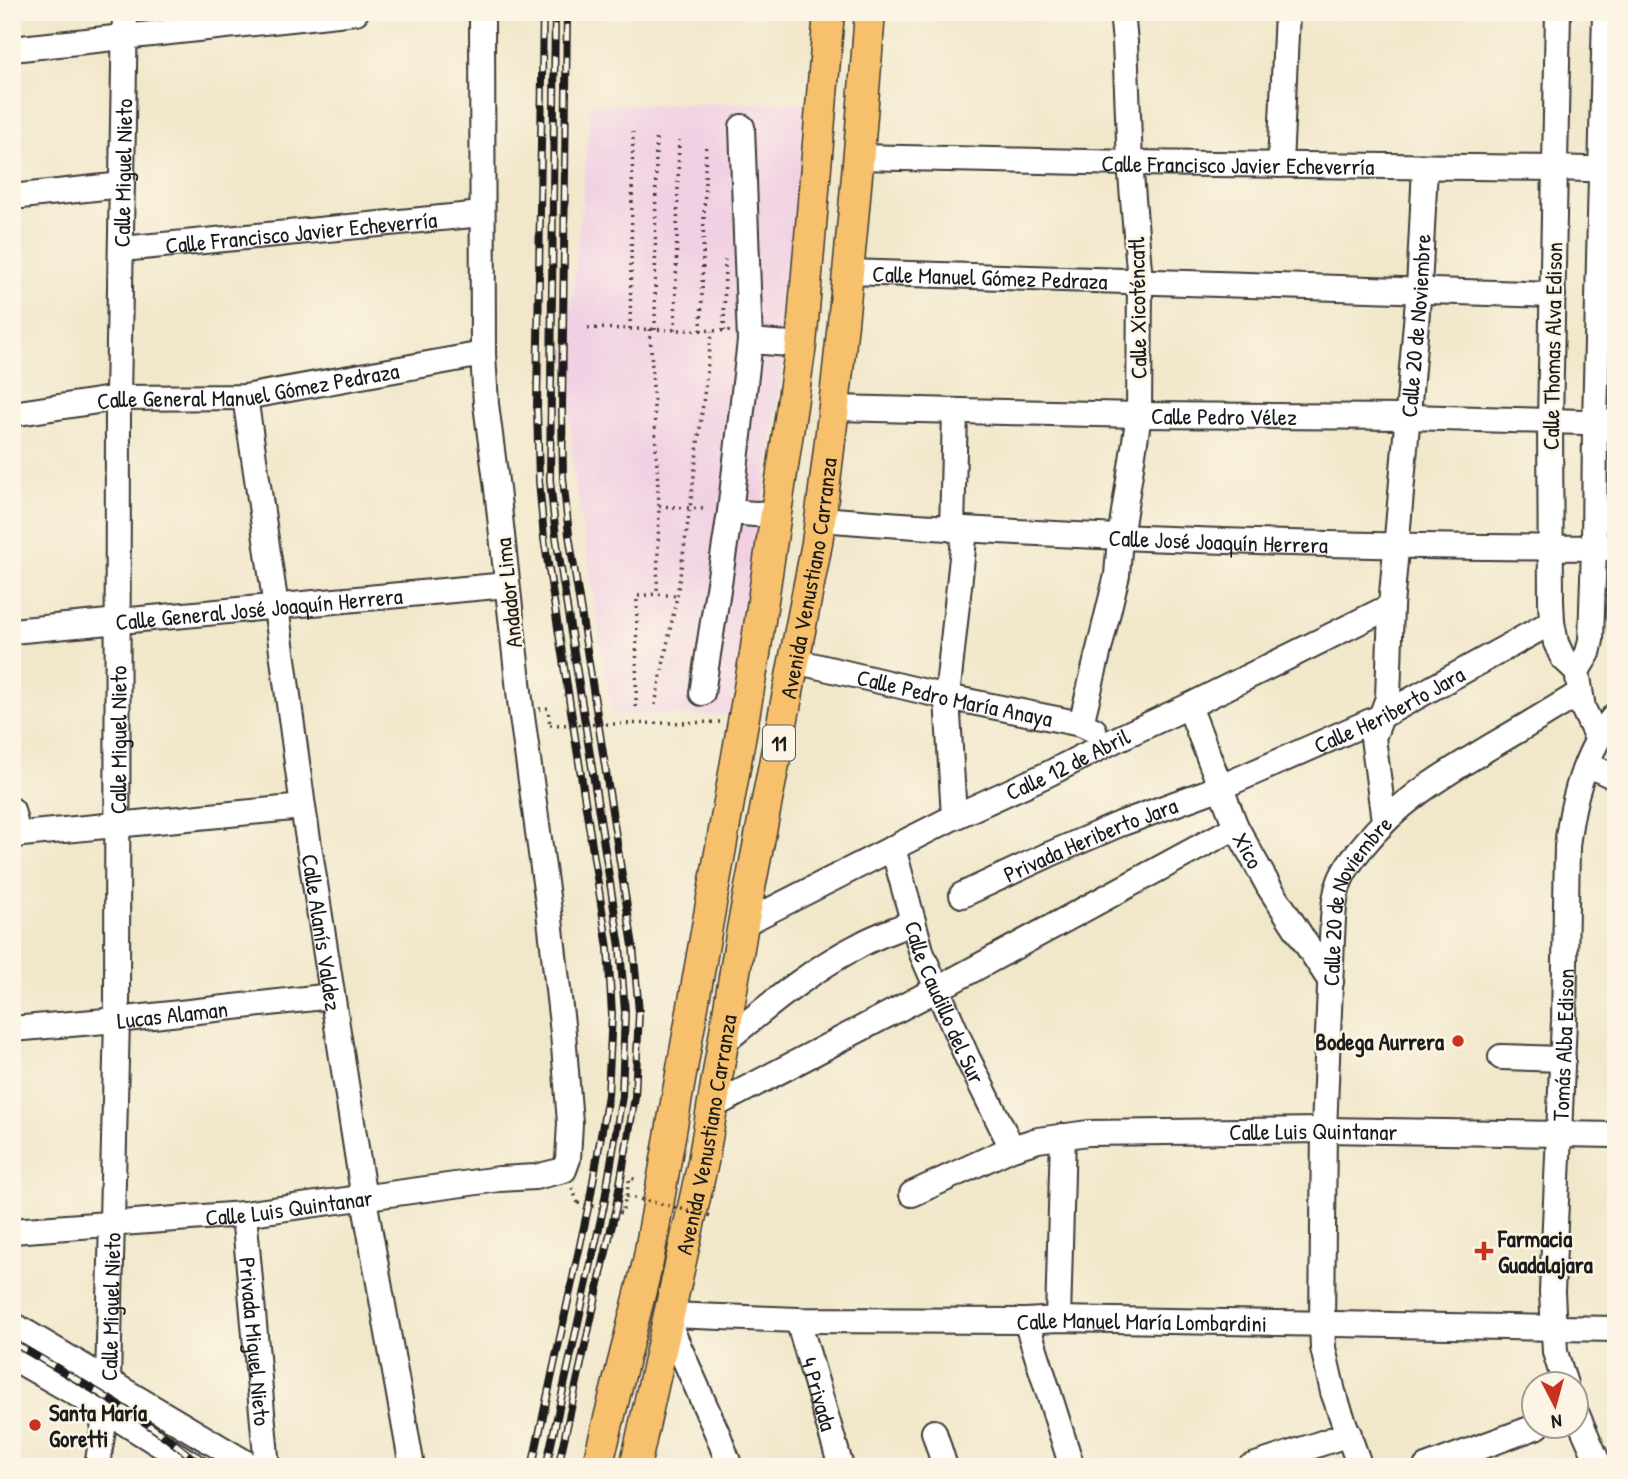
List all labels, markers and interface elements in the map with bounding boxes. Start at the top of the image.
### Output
street label: Calle Miguel Nieto [105,98,139,248]
street label: Calle Francisco Javier Echeverría [1101,147,1375,181]
street label: Calle Francisco Javier Echeverría [164,203,438,260]
street label: Calle 20 de Noviembre [1392,233,1437,419]
street label: Calle Xicoténcatl [1120,236,1154,380]
street label: Calle Thomas Alva Edison [1535,242,1569,450]
street label: Calle Manuel Gómez Pedraza [872,257,1108,296]
street label: Calle General Manuel Gómez Pedraza [95,354,401,417]
street label: Calle Pedro Vélez [1151,400,1297,432]
street label: Avenida Venustiano Carranza [772,456,843,701]
street label: Calle José Joaquín Herrera [1108,521,1328,560]
street label: Andador Lima [487,537,529,649]
street label: Calle General José Joaquín Herrera [114,579,404,637]
street label: Calle Heriberto Jara [1309,658,1470,760]
street label: Calle Pedro María Anaya [854,661,1055,733]
street label: Calle Miguel Nieto [102,666,133,814]
street label: Calle 12 de Abril [1000,720,1135,807]
road number: 11 [763,726,795,760]
street label: Privada Heriberto Jara [998,789,1181,889]
street label: Calle 20 de Noviembre [1315,808,1398,987]
street label: Xico [1226,826,1271,874]
street label: Calle Alanís Valdez [295,852,350,1013]
street label: Calle Caudillo del Sur [898,917,993,1089]
street label: Tomás Alba Edison [1544,968,1580,1122]
street label: Lucas Alaman [115,992,229,1035]
street label: Avenida Venustiano Carranza [667,1012,743,1258]
place label: Bodega Aurrera [1315,1026,1444,1058]
marker: Bodega Aurrera [1450,1033,1466,1049]
street label: Calle Luis Quintanar [1229,1114,1398,1147]
street label: Calle Luis Quintanar [204,1181,375,1232]
place label: Farmacia Guadalajara [1497,1223,1593,1280]
street label: Calle Miguel Nieto [93,1232,127,1381]
marker: Farmacia Guadalajara [1476,1243,1492,1259]
street label: Privada Miguel Nieto [232,1256,279,1427]
street label: Calle Manuel María Lombardini [1017,1303,1267,1338]
street label: 4 Privada [794,1353,845,1434]
north arrow [1520,1370,1590,1440]
place label: Santa María Goretti [49,1397,147,1454]
text: N [1550,1408,1563,1435]
marker: Santa María Goretti [27,1417,43,1433]

